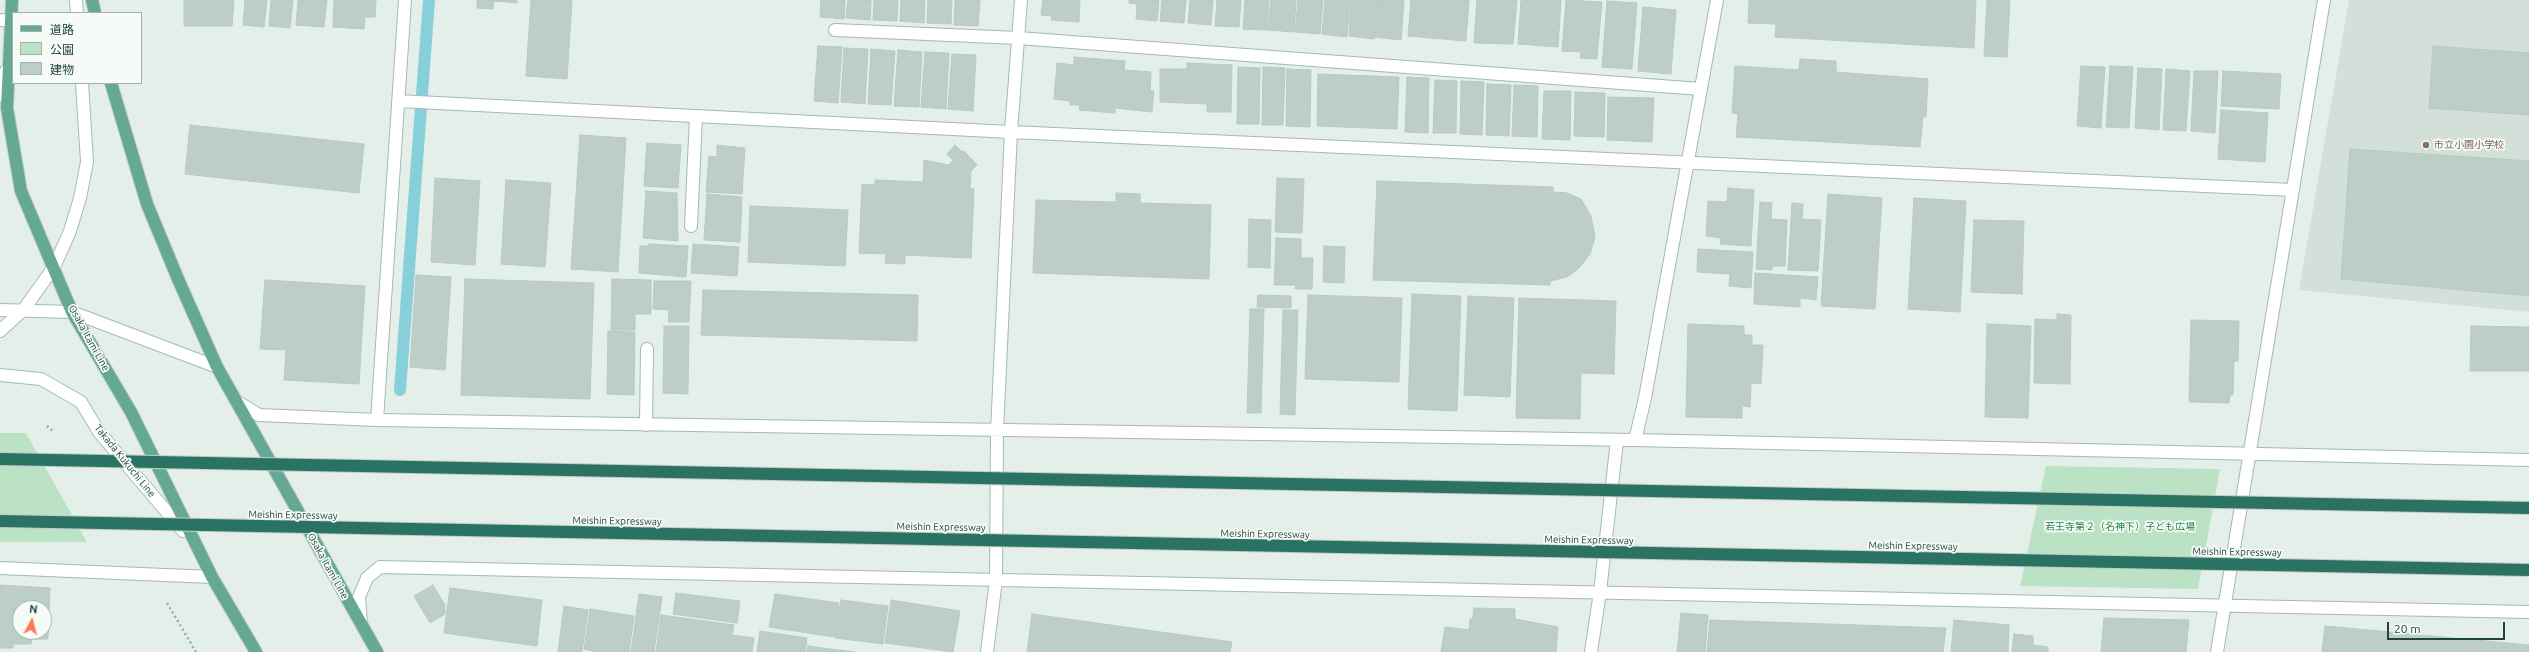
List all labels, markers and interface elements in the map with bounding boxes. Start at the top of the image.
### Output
legend [12,12,142,84]
text: 道路 [50,23,74,36]
text: 公園 [50,43,74,56]
text: 建物 [50,63,74,76]
place label: 市立小園小学校 [2434,139,2504,151]
marker: 市立小園小学校 [2421,140,2431,150]
street label: Osaka Itami Line [66,303,112,373]
street label: Takada Kukuchi Line [92,422,158,500]
street label: Meishin Expressway [248,508,338,522]
street label: Meishin Expressway [572,514,662,528]
street label: Meishin Expressway [896,520,986,534]
park label: 若王寺第２（名神下）子ども広場 [2045,521,2195,533]
street label: Meishin Expressway [1220,527,1310,541]
street label: Osaka Itami Line [305,531,351,601]
street label: Meishin Expressway [1544,533,1634,547]
street label: Meishin Expressway [1868,539,1958,553]
street label: Meishin Expressway [2192,545,2282,559]
north arrow [12,600,52,640]
text: N [29,603,38,616]
scale bar [2389,614,2507,640]
text: 20 m [2394,622,2421,635]

